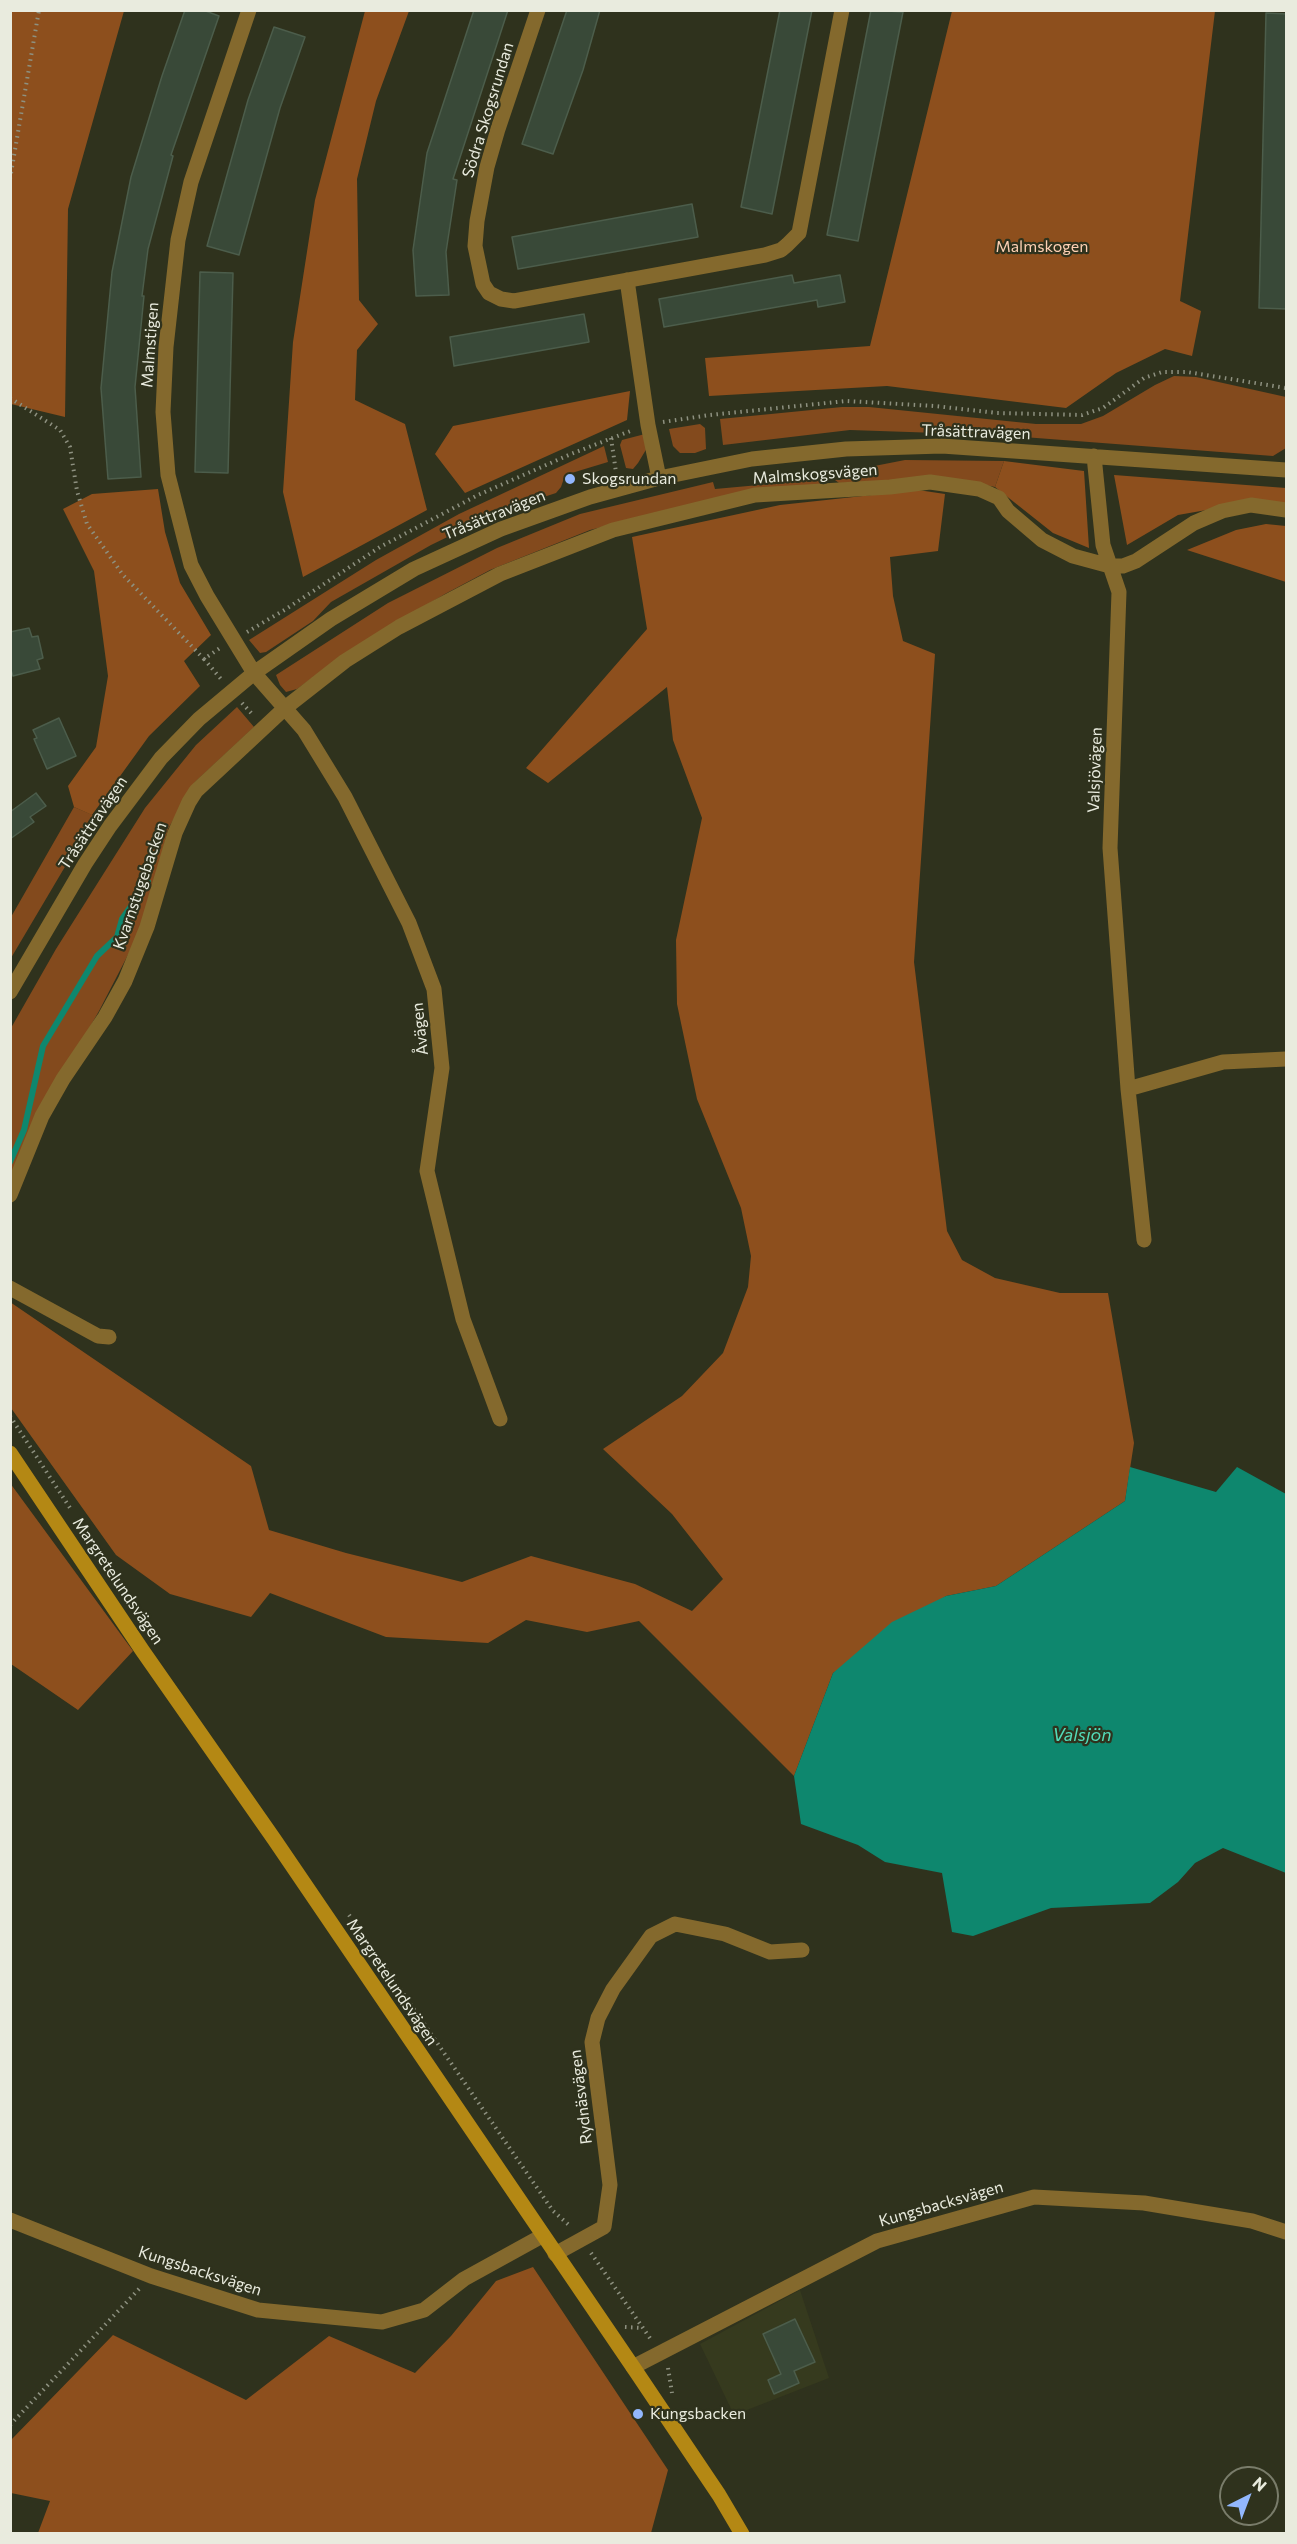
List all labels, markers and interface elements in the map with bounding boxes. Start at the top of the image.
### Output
street label: Södra Skogsrundan [458,40,518,180]
park label: Malmskogen [996,237,1088,257]
street label: Malmstigen [137,302,163,388]
street label: Tråsättravägen [921,421,1031,443]
street label: Malmskogsvägen [752,460,878,488]
place label: Skogsrundan [582,469,676,489]
marker: Skogsrundan [563,472,577,486]
street label: Tråsättravägen [440,486,548,544]
street label: Valsjövägen [1084,727,1106,813]
street label: Tråsättravägen [55,772,131,874]
street label: Kvarnstugebacken [109,820,171,952]
street label: Åvägen [408,1002,432,1056]
street label: Margretelundsvägen [68,1514,168,1648]
water label: Valsjön [1052,1724,1112,1746]
street label: Margretelundsvägen [342,1915,442,2049]
street label: Rydnäsvägen [566,2049,596,2145]
street label: Kungsbacksvägen [877,2177,1005,2231]
street label: Kungsbacksvägen [136,2242,264,2300]
place label: Kungsbacken [650,2404,746,2424]
marker: Kungsbacken [631,2407,645,2421]
north arrow [1219,2466,1279,2526]
text: N [1249,2473,1271,2495]

